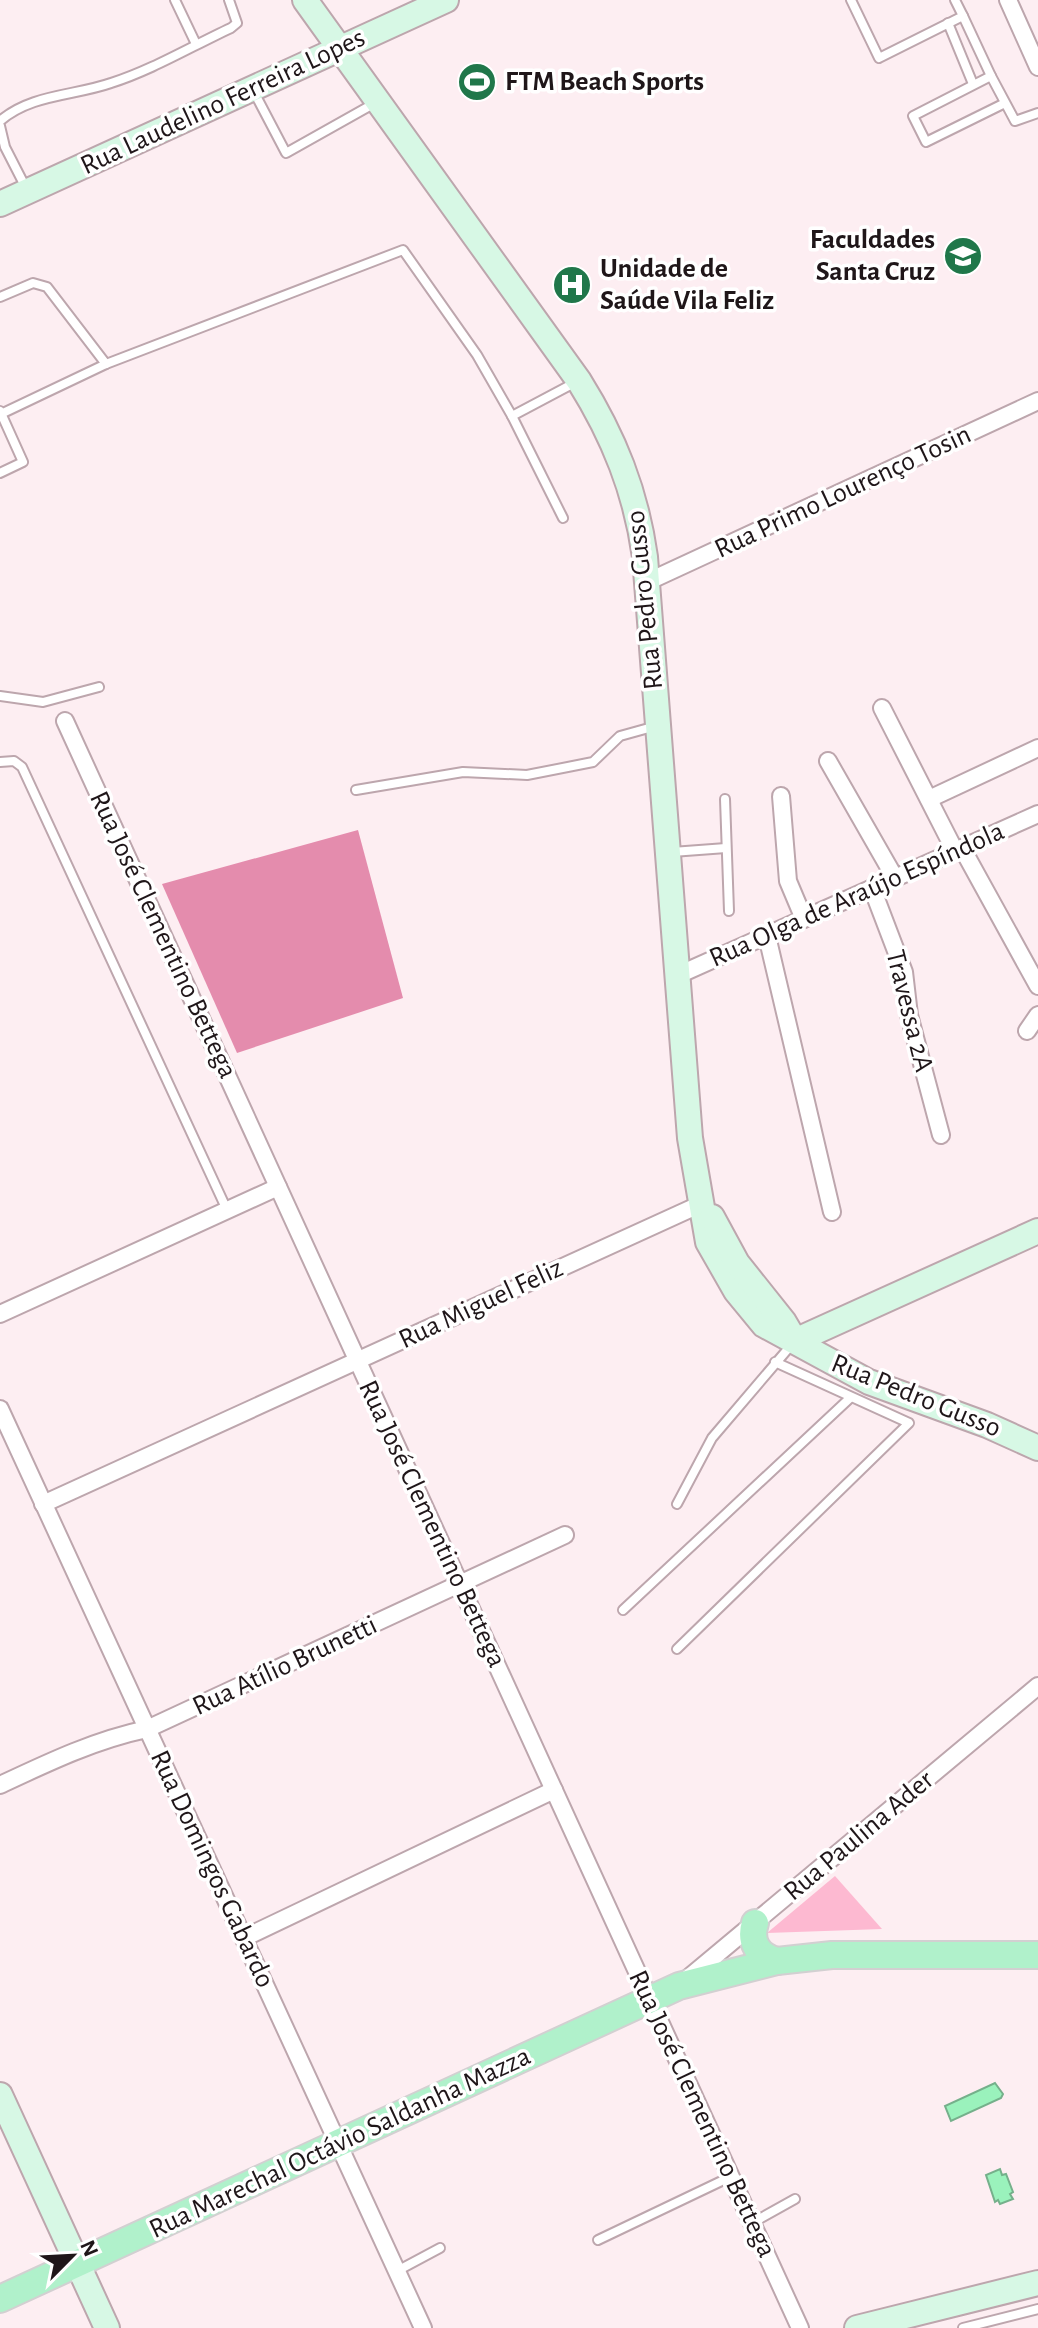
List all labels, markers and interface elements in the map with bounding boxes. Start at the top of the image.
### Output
street label: Rua Laudelino Ferreira Lopes [77,24,369,180]
sports icon: FTM Beach Sports [456,61,498,103]
place label: FTM Beach Sports [505,68,704,96]
place label: Faculdades Santa Cruz [810,226,935,286]
school or university icon: Faculdades Santa Cruz [942,235,984,277]
place label: Unidade de Saúde Vila Feliz [600,255,774,315]
hospital icon: Unidade de Saúde Vila Feliz [551,264,593,306]
street label: Rua Primo Lourenço Tosin [711,420,975,564]
street label: Rua Pedro Gusso [622,509,668,691]
street label: Rua José Clementino Bettega [84,787,242,1083]
street label: Rua Olga de Araújo Espíndola [705,817,1009,973]
street label: Travessa 2A [880,947,938,1075]
street label: Rua Miguel Feliz [395,1254,567,1354]
street label: Rua Pedro Gusso [827,1349,1005,1443]
street label: Rua José Clementino Bettega [353,1376,511,1672]
street label: Rua Atílio Brunetti [188,1611,382,1721]
street label: Rua Domingos Gabardo [145,1746,279,1992]
street label: Rua Paulina Ader [779,1766,939,1906]
street label: Rua José Clementino Bettega [623,1966,781,2262]
street label: Rua Marechal Octávio Saldanha Mazza [145,2042,535,2244]
north arrow [32,2216,112,2296]
text: N [76,2237,103,2260]

